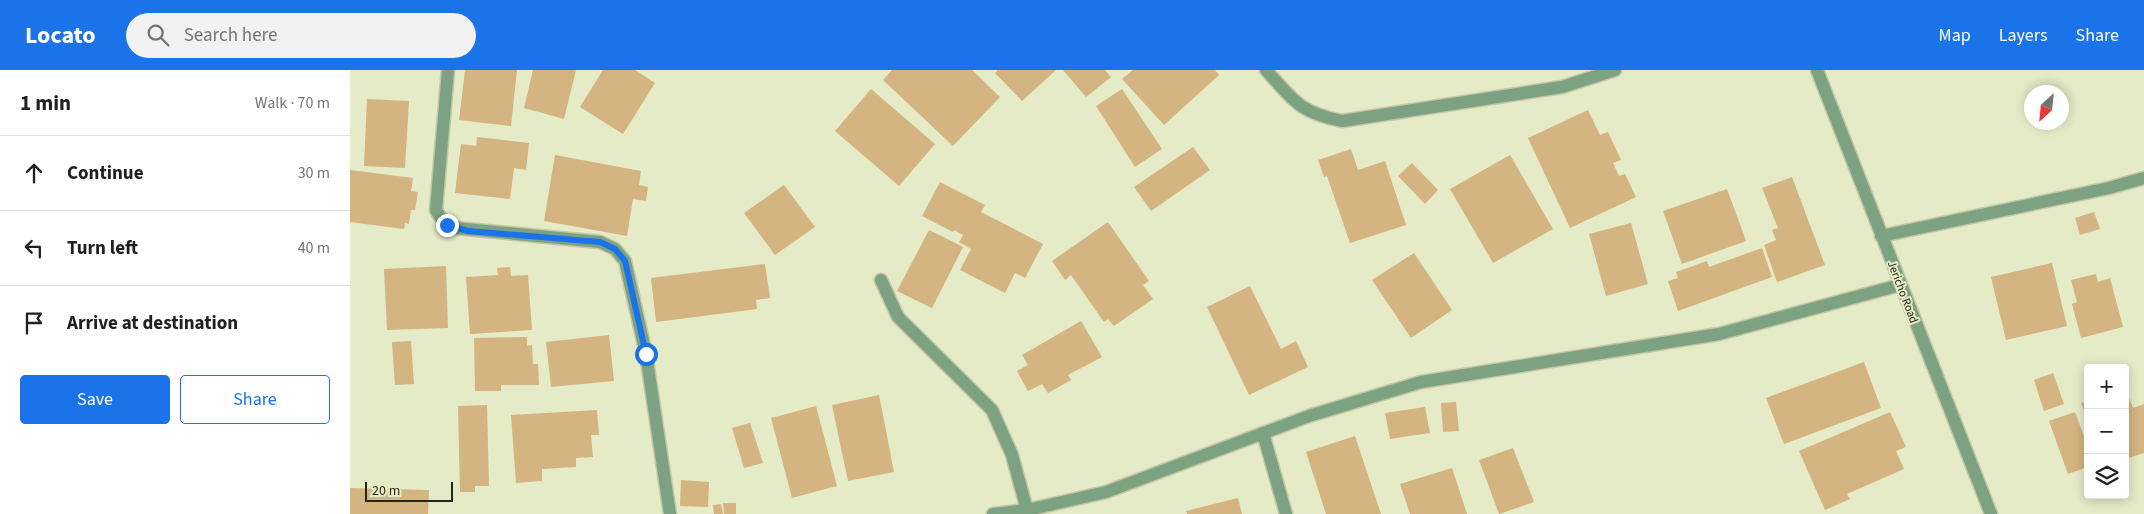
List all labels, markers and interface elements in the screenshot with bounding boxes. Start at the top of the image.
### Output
search box [126,13,476,58]
text: Locato [25,18,96,53]
icon: search [144,21,172,49]
text: Search here [184,22,277,49]
text: Map [1939,23,1971,48]
text: Layers [1999,23,2048,48]
text: Share [2076,23,2119,48]
north arrow [2024,85,2069,130]
text: 1 min [20,88,71,118]
text: Walk · 70 m [255,92,330,114]
icon: ahead [20,159,48,187]
text: Continue [67,160,144,187]
text: 30 m [298,162,330,184]
route end [436,214,459,237]
icon: left [20,234,48,262]
text: Turn left [67,235,138,262]
text: 40 m [298,237,330,259]
street label: Jericho Road [1883,259,1922,326]
icon: arrive [20,309,48,337]
text: Arrive at destination [67,310,238,337]
route start [635,343,658,366]
map controls [2084,364,2129,499]
button: + [2084,364,2129,409]
button: Save [20,375,170,424]
button: Share [180,375,330,424]
button: − [2084,409,2129,454]
button: layers [2084,454,2129,499]
scale bar [365,479,452,502]
text: 20 m [372,481,400,501]

